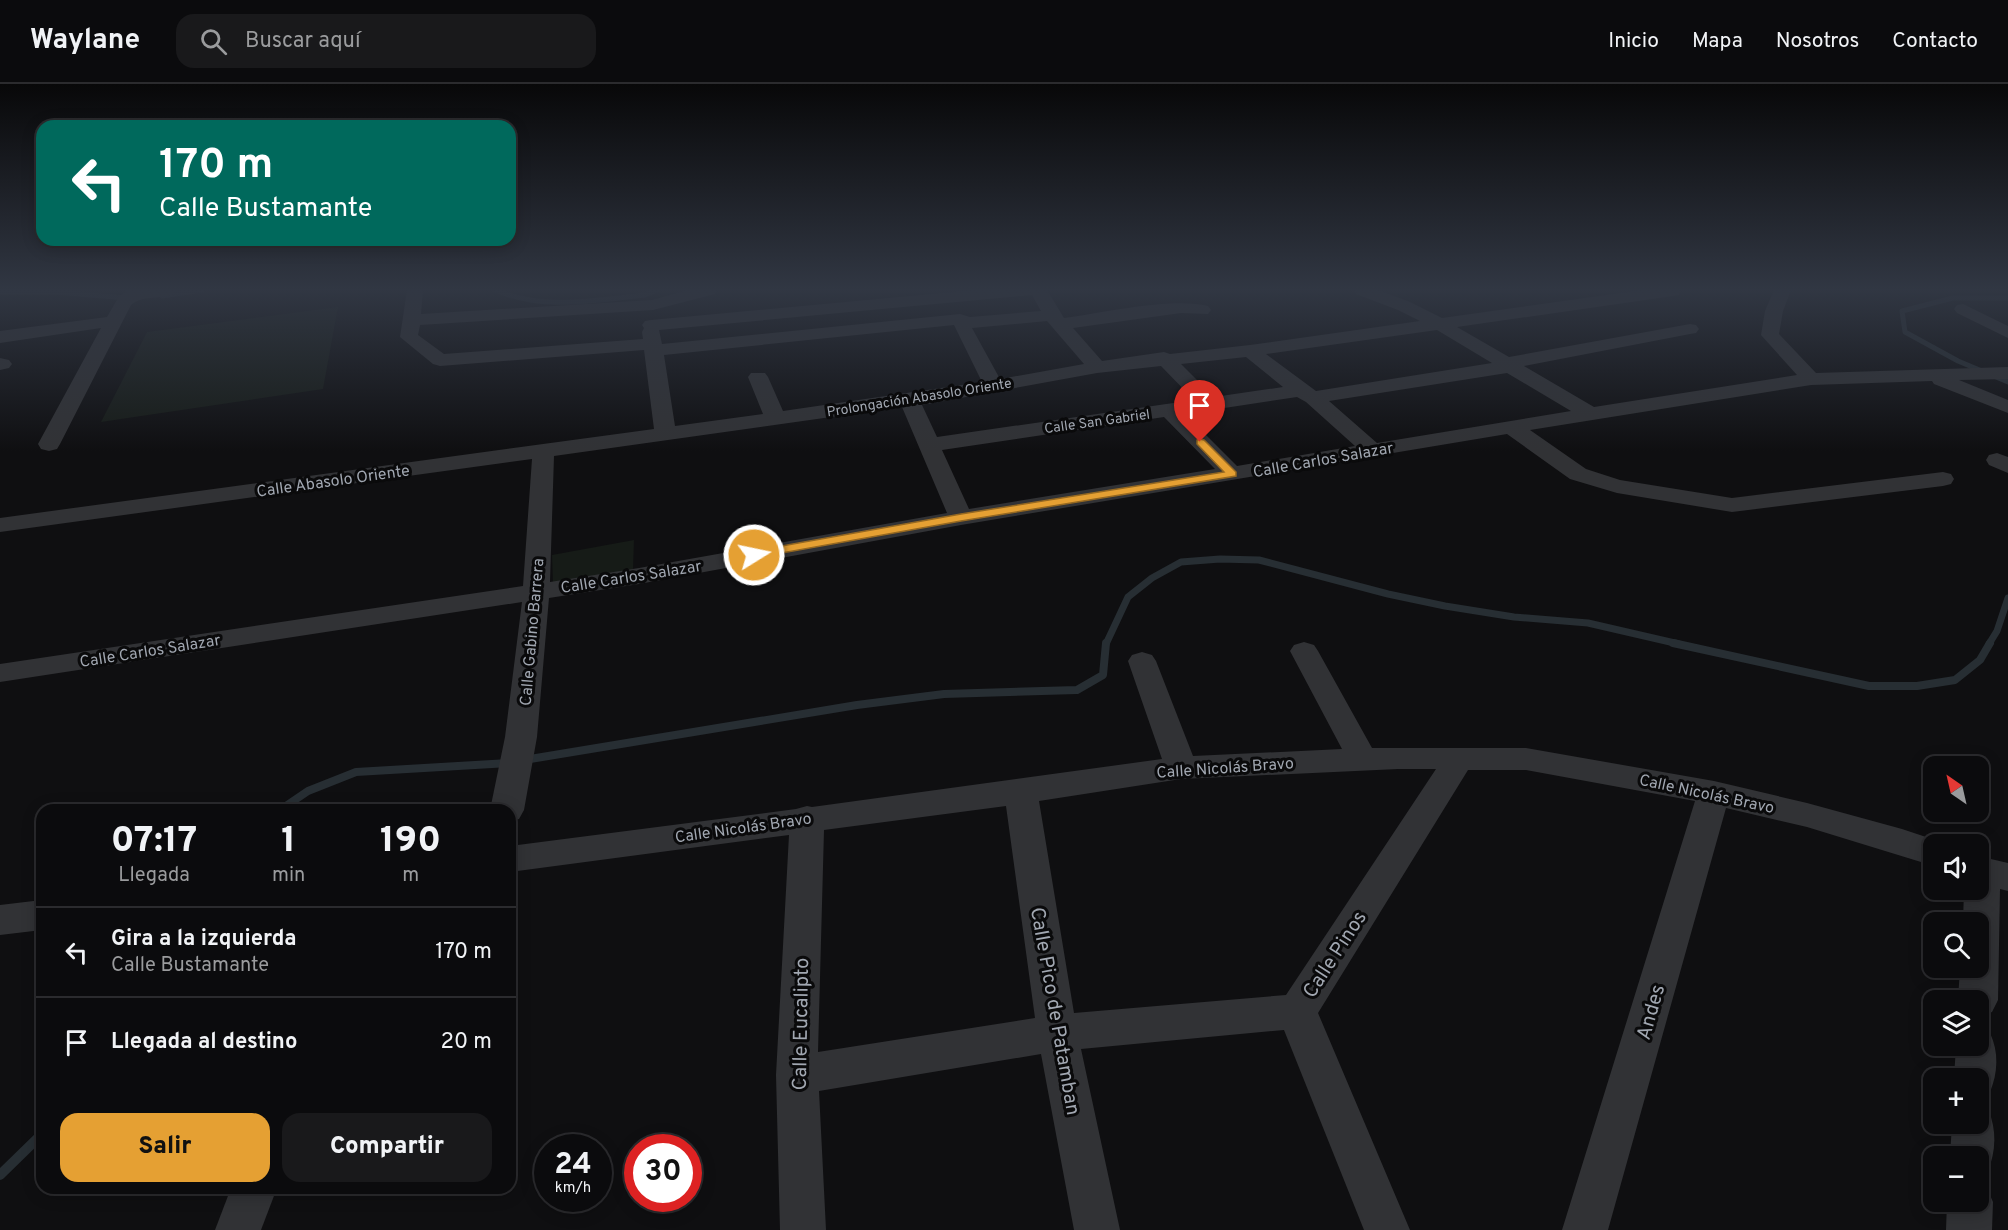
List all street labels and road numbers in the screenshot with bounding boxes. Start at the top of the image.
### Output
street label: Prolongación Abasolo Oriente [826,375,1013,421]
street label: Calle San Gabriel [1043,407,1151,438]
street label: Calle Carlos Salazar [1251,439,1395,483]
street label: Calle Abasolo Oriente [255,461,411,503]
street label: Calle Gabino Barrera [517,557,549,707]
street label: Calle Carlos Salazar [559,557,703,599]
street label: Calle Carlos Salazar [78,631,222,673]
street label: Calle Nicolás Bravo [1156,754,1295,784]
street label: Calle Nicolás Bravo [1637,771,1776,819]
street label: Calle Nicolás Bravo [674,809,813,848]
street label: Calle Pico de Patamban [1023,905,1085,1117]
street label: Calle Pinos [1298,907,1374,1004]
street label: Calle Eucalipto [788,957,816,1091]
street label: Andes [1632,982,1672,1043]

